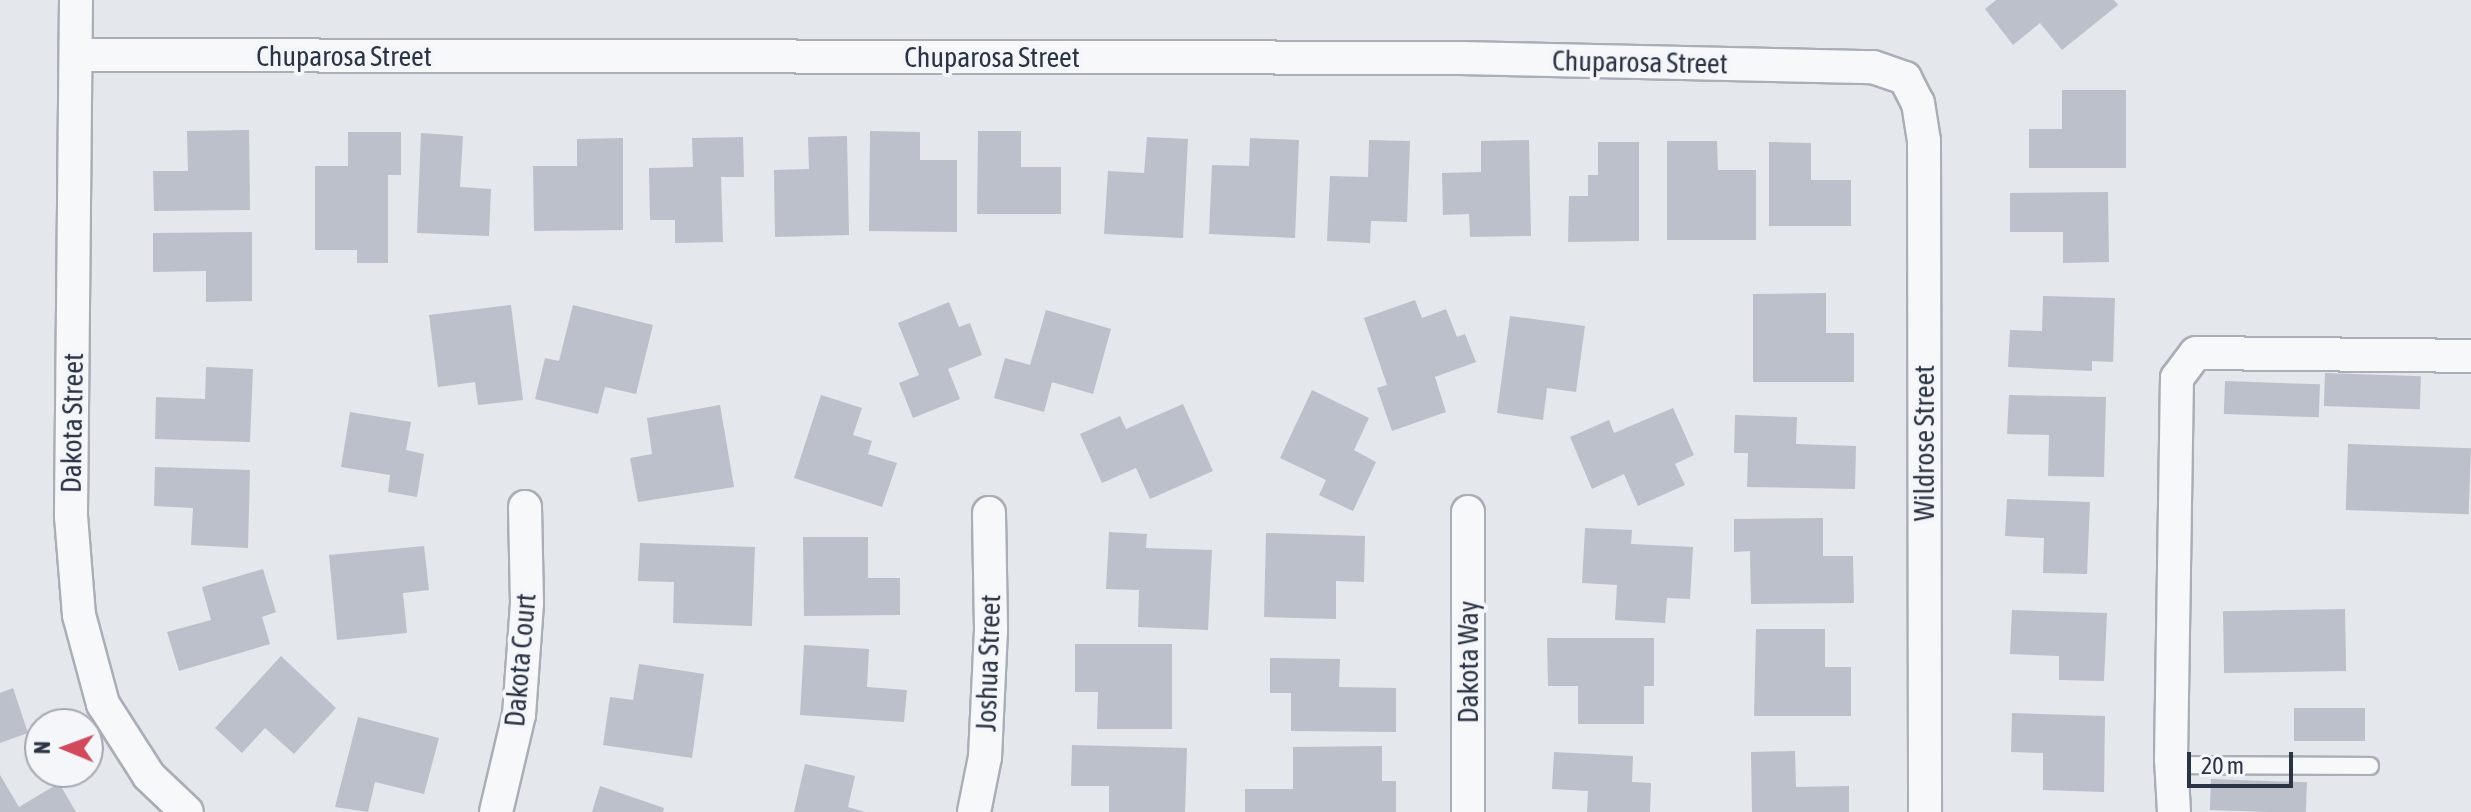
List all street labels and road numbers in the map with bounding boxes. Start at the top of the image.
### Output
street label: Chuparosa Street [256,39,432,73]
street label: Chuparosa Street [904,40,1080,74]
street label: Chuparosa Street [1552,44,1728,80]
street label: Dakota Street [54,353,90,493]
street label: Wildrose Street [1907,365,1941,521]
street label: Dakota Court [497,592,543,728]
street label: Joshua Street [969,594,1007,732]
street label: Dakota Way [1451,601,1485,723]

